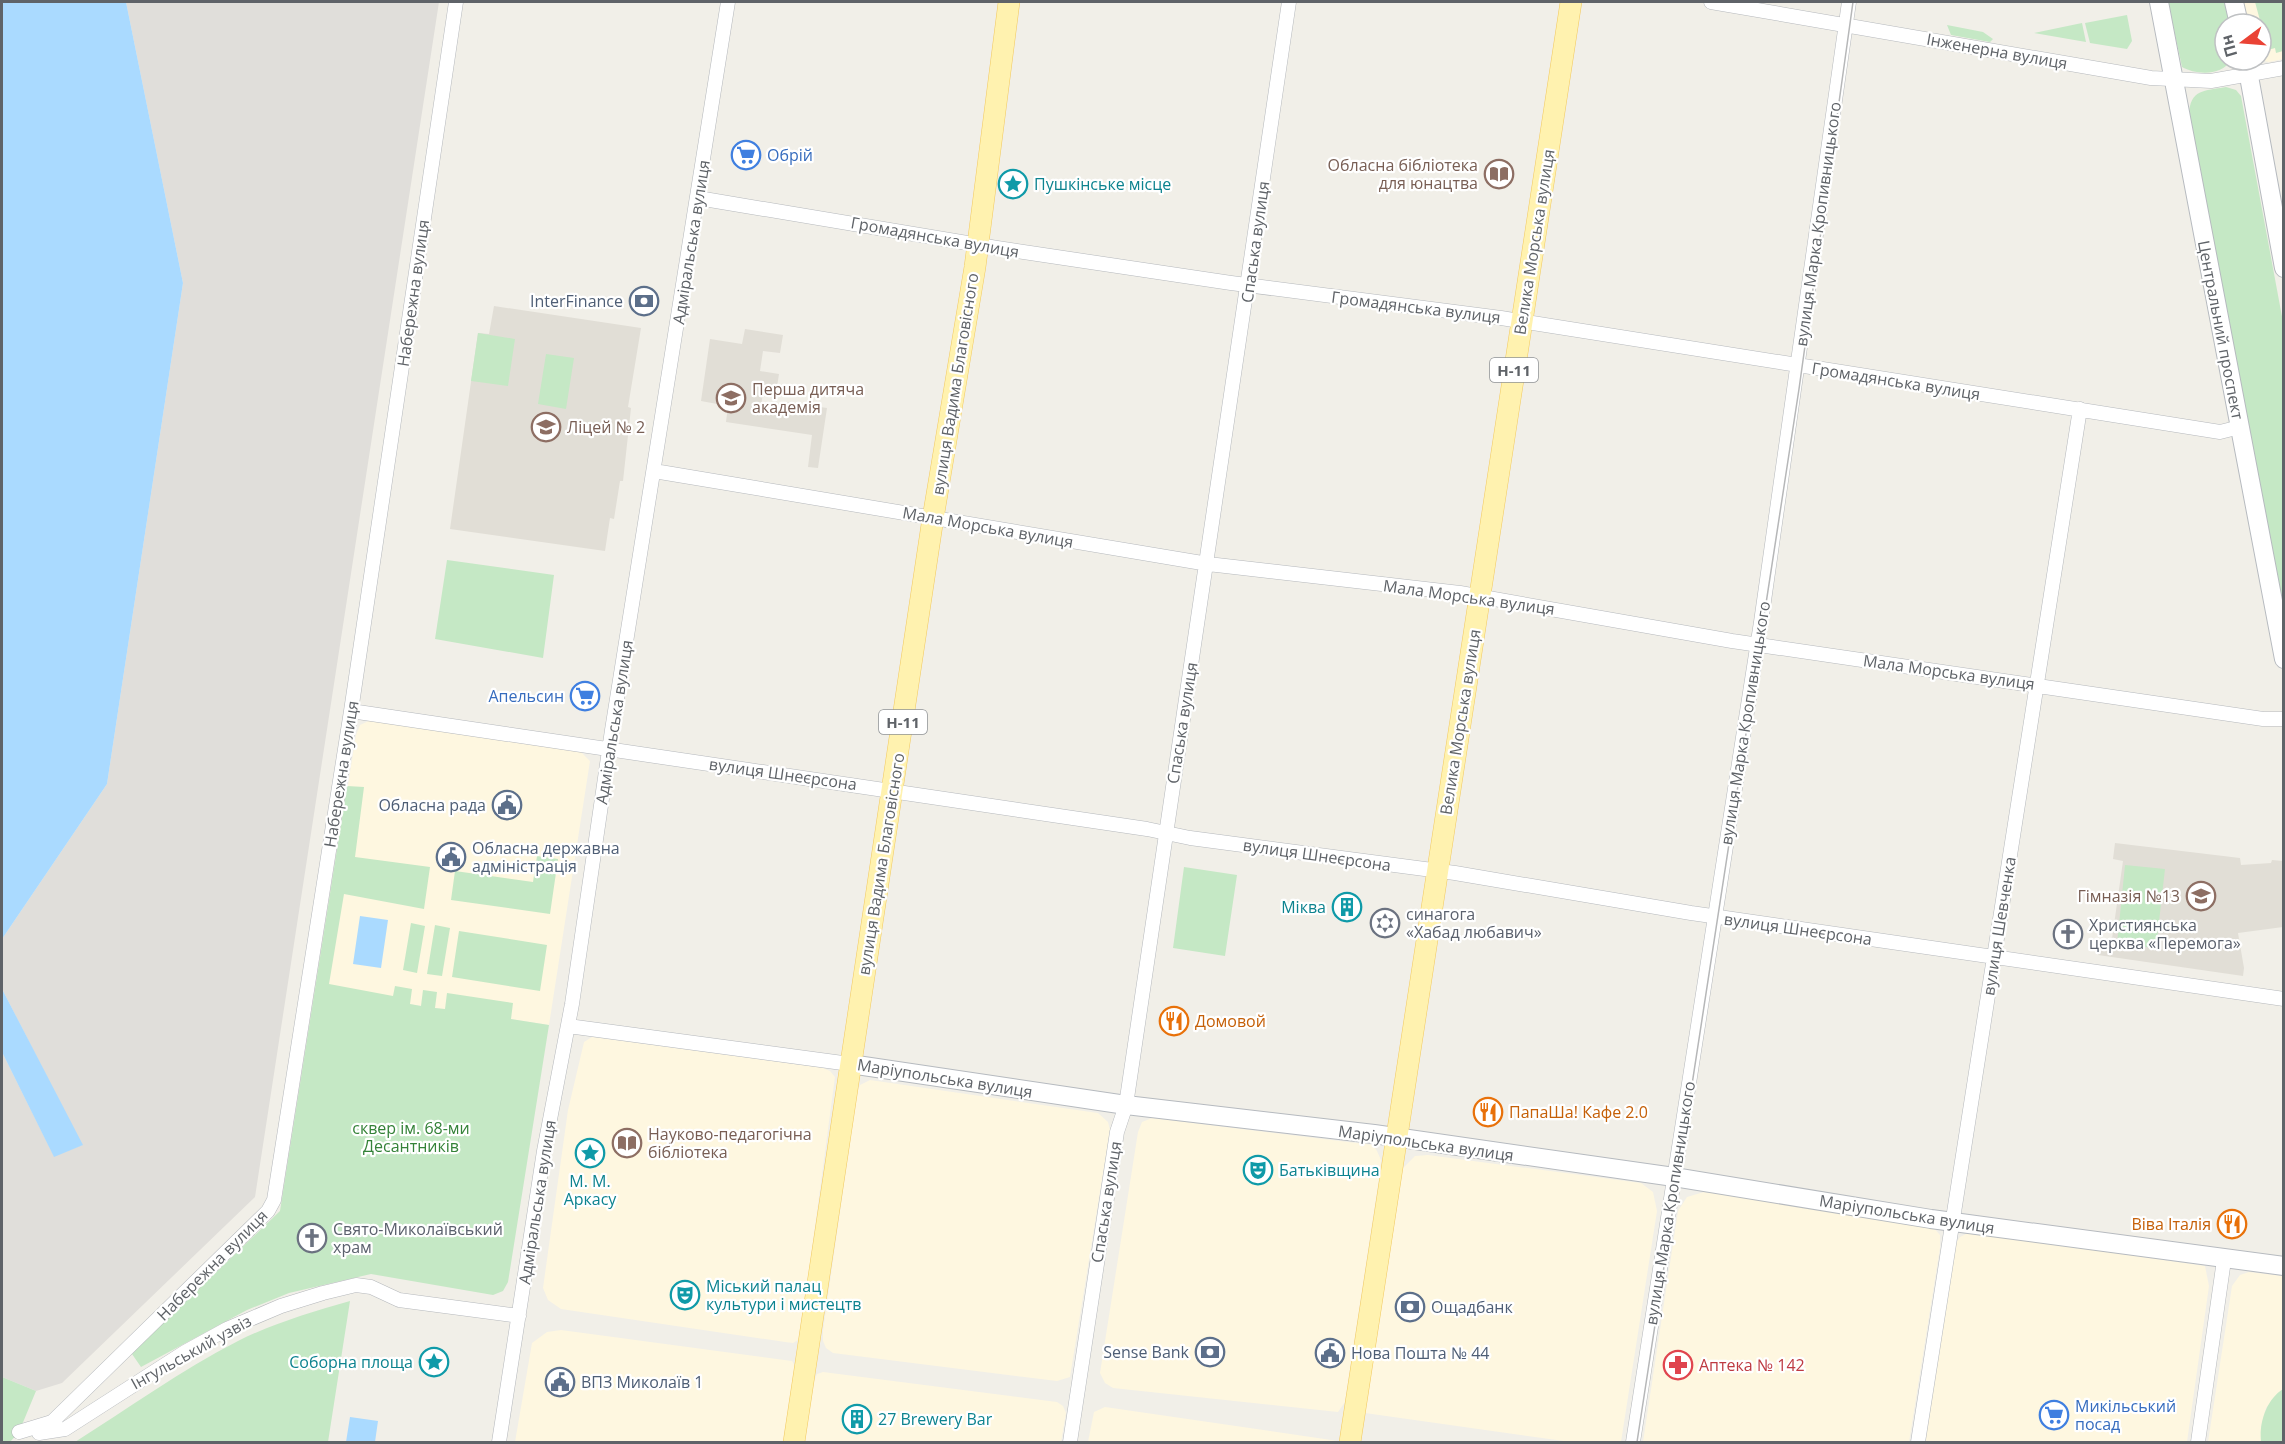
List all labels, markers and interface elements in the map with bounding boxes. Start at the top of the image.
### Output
north arrow [2213,12,2273,72]
street label: Інженерна вулиця [1925,28,2069,74]
text: Пн [2215,32,2242,60]
street label: вулиця Марка Кропивницького [1790,100,1846,348]
supermarket icon: Обрій [730,139,762,171]
place label: Обрій [767,144,813,166]
street label: Велика Морська вулиця [1508,148,1560,336]
place label: Обласна бібліотека для юнацтва [1328,154,1478,194]
street label: Адміральська вулиця [667,158,715,326]
library icon: Обласна бібліотека для юнацтва [1483,158,1515,190]
place icon: Пушкінське місце [997,168,1029,200]
place label: Пушкінське місце [1034,173,1171,195]
street label: Спаська вулиця [1236,180,1274,304]
street label: Громадянська вулиця [849,211,1021,263]
street label: Набережна вулиця [392,218,434,368]
street label: Центральний проспект [2193,239,2249,422]
street label: вулиця Вадима Благовісного [927,271,983,497]
bank icon: InterFinance [628,285,660,317]
street label: Громадянська вулиця [1330,286,1502,328]
place label: InterFinance [530,290,623,312]
street label: Громадянська вулиця [1810,357,1982,405]
road number: Н-11 [1490,358,1538,382]
place label: Перша дитяча академія [752,378,864,418]
school or university icon: Перша дитяча академія [715,382,747,414]
school or university icon: Ліцей № 2 [530,411,562,443]
place label: Ліцей № 2 [567,416,645,438]
street label: Мала Морська вулиця [901,501,1075,553]
street label: Мала Морська вулиця [1382,574,1556,620]
street label: вулиця Марка Кропивницького [1715,600,1775,846]
street label: Велика Морська вулиця [1434,628,1486,816]
street label: Адміральська вулиця [590,638,638,806]
street label: Мала Морська вулиця [1862,649,2036,695]
street label: Спаська вулиця [1162,661,1202,785]
supermarket icon: Апельсин [569,680,601,712]
place label: Апельсин [488,685,564,707]
street label: Набережна вулиця [319,699,363,849]
road number: Н-11 [879,710,927,734]
street label: вулиця Вадима Благовісного [853,751,909,977]
street label: вулиця Шнеєрсона [708,753,858,795]
public building icon: Обласна рада [491,789,523,821]
place label: Обласна рада [378,794,486,816]
street label: вулиця Шнеєрсона [1242,834,1392,876]
place label: Обласна державна адміністрація [472,837,620,877]
public building icon: Обласна державна адміністрація [435,841,467,873]
street label: вулиця Шевченка [1977,855,2021,997]
school or university icon: Гімназія №13 [2185,880,2217,912]
place label: Гімназія №13 [2078,885,2180,907]
building icon: Міква [1331,891,1363,923]
place label: Міква [1281,896,1326,918]
place label: синагога «Хабад любавич» [1406,903,1542,943]
synagogue icon: синагога «Хабад любавич» [1369,907,1401,939]
street label: вулиця Шнеєрсона [1723,908,1873,950]
place label: Християнська церква «Перемога» [2089,914,2241,954]
church icon: Християнська церква «Перемога» [2052,918,2084,950]
restaurant icon: Домовой [1158,1005,1190,1037]
place label: Домовой [1195,1010,1266,1032]
street label: Маріупольська вулиця [856,1053,1034,1103]
street label: вулиця Марка Кропивницького [1640,1080,1700,1326]
restaurant icon: ПапаШа! Кафе 2.0 [1472,1096,1504,1128]
place label: ПапаШа! Кафе 2.0 [1509,1101,1648,1123]
park label: сквер ім. 68-ми Десантників [352,1117,470,1157]
street label: Адміральська вулиця [513,1118,561,1286]
street label: Маріупольська вулиця [1337,1120,1515,1166]
place label: Науково-педагогічна бібліотека [648,1123,812,1163]
library icon: Науково-педагогічна бібліотека [611,1127,643,1159]
place icon: М. М. Аркасу [574,1137,606,1169]
street label: Спаська вулиця [1086,1140,1126,1264]
theatre icon: Батьківщина [1242,1154,1274,1186]
place label: Батьківщина [1279,1159,1380,1181]
place label: М. М. Аркасу [564,1170,617,1210]
street label: Маріупольська вулиця [1818,1189,1996,1239]
street label: Набережна вулиця [152,1205,272,1325]
restaurant icon: Віва Італія [2216,1208,2248,1240]
place label: Віва Італія [2131,1213,2211,1235]
place label: Свято-Миколаївський храм [333,1218,503,1258]
church icon: Свято-Миколаївський храм [296,1222,328,1254]
place label: Міський палац культури і мистецтв [706,1275,862,1315]
theatre icon: Міський палац культури і мистецтв [669,1279,701,1311]
bank icon: Ощадбанк [1394,1291,1426,1323]
place label: Ощадбанк [1431,1296,1513,1318]
street label: Інгульський узвіз [127,1310,255,1394]
bank icon: Sense Bank [1194,1336,1226,1368]
public building icon: Нова Пошта № 44 [1314,1337,1346,1369]
place label: Sense Bank [1103,1341,1190,1363]
place label: Нова Пошта № 44 [1351,1342,1490,1364]
place icon: Соборна площа [418,1346,450,1378]
pharmacy icon: Аптека № 142 [1662,1349,1694,1381]
place label: Соборна площа [289,1351,413,1373]
place label: Аптека № 142 [1699,1354,1805,1376]
public building icon: ВПЗ Миколаїв 1 [544,1366,576,1398]
place label: ВПЗ Миколаїв 1 [581,1371,704,1393]
place label: Микільський посад [2075,1395,2176,1435]
supermarket icon: Микільський посад [2038,1399,2070,1431]
building icon: 27 Brewery Bar [841,1403,873,1435]
place label: 27 Brewery Bar [878,1408,993,1430]

